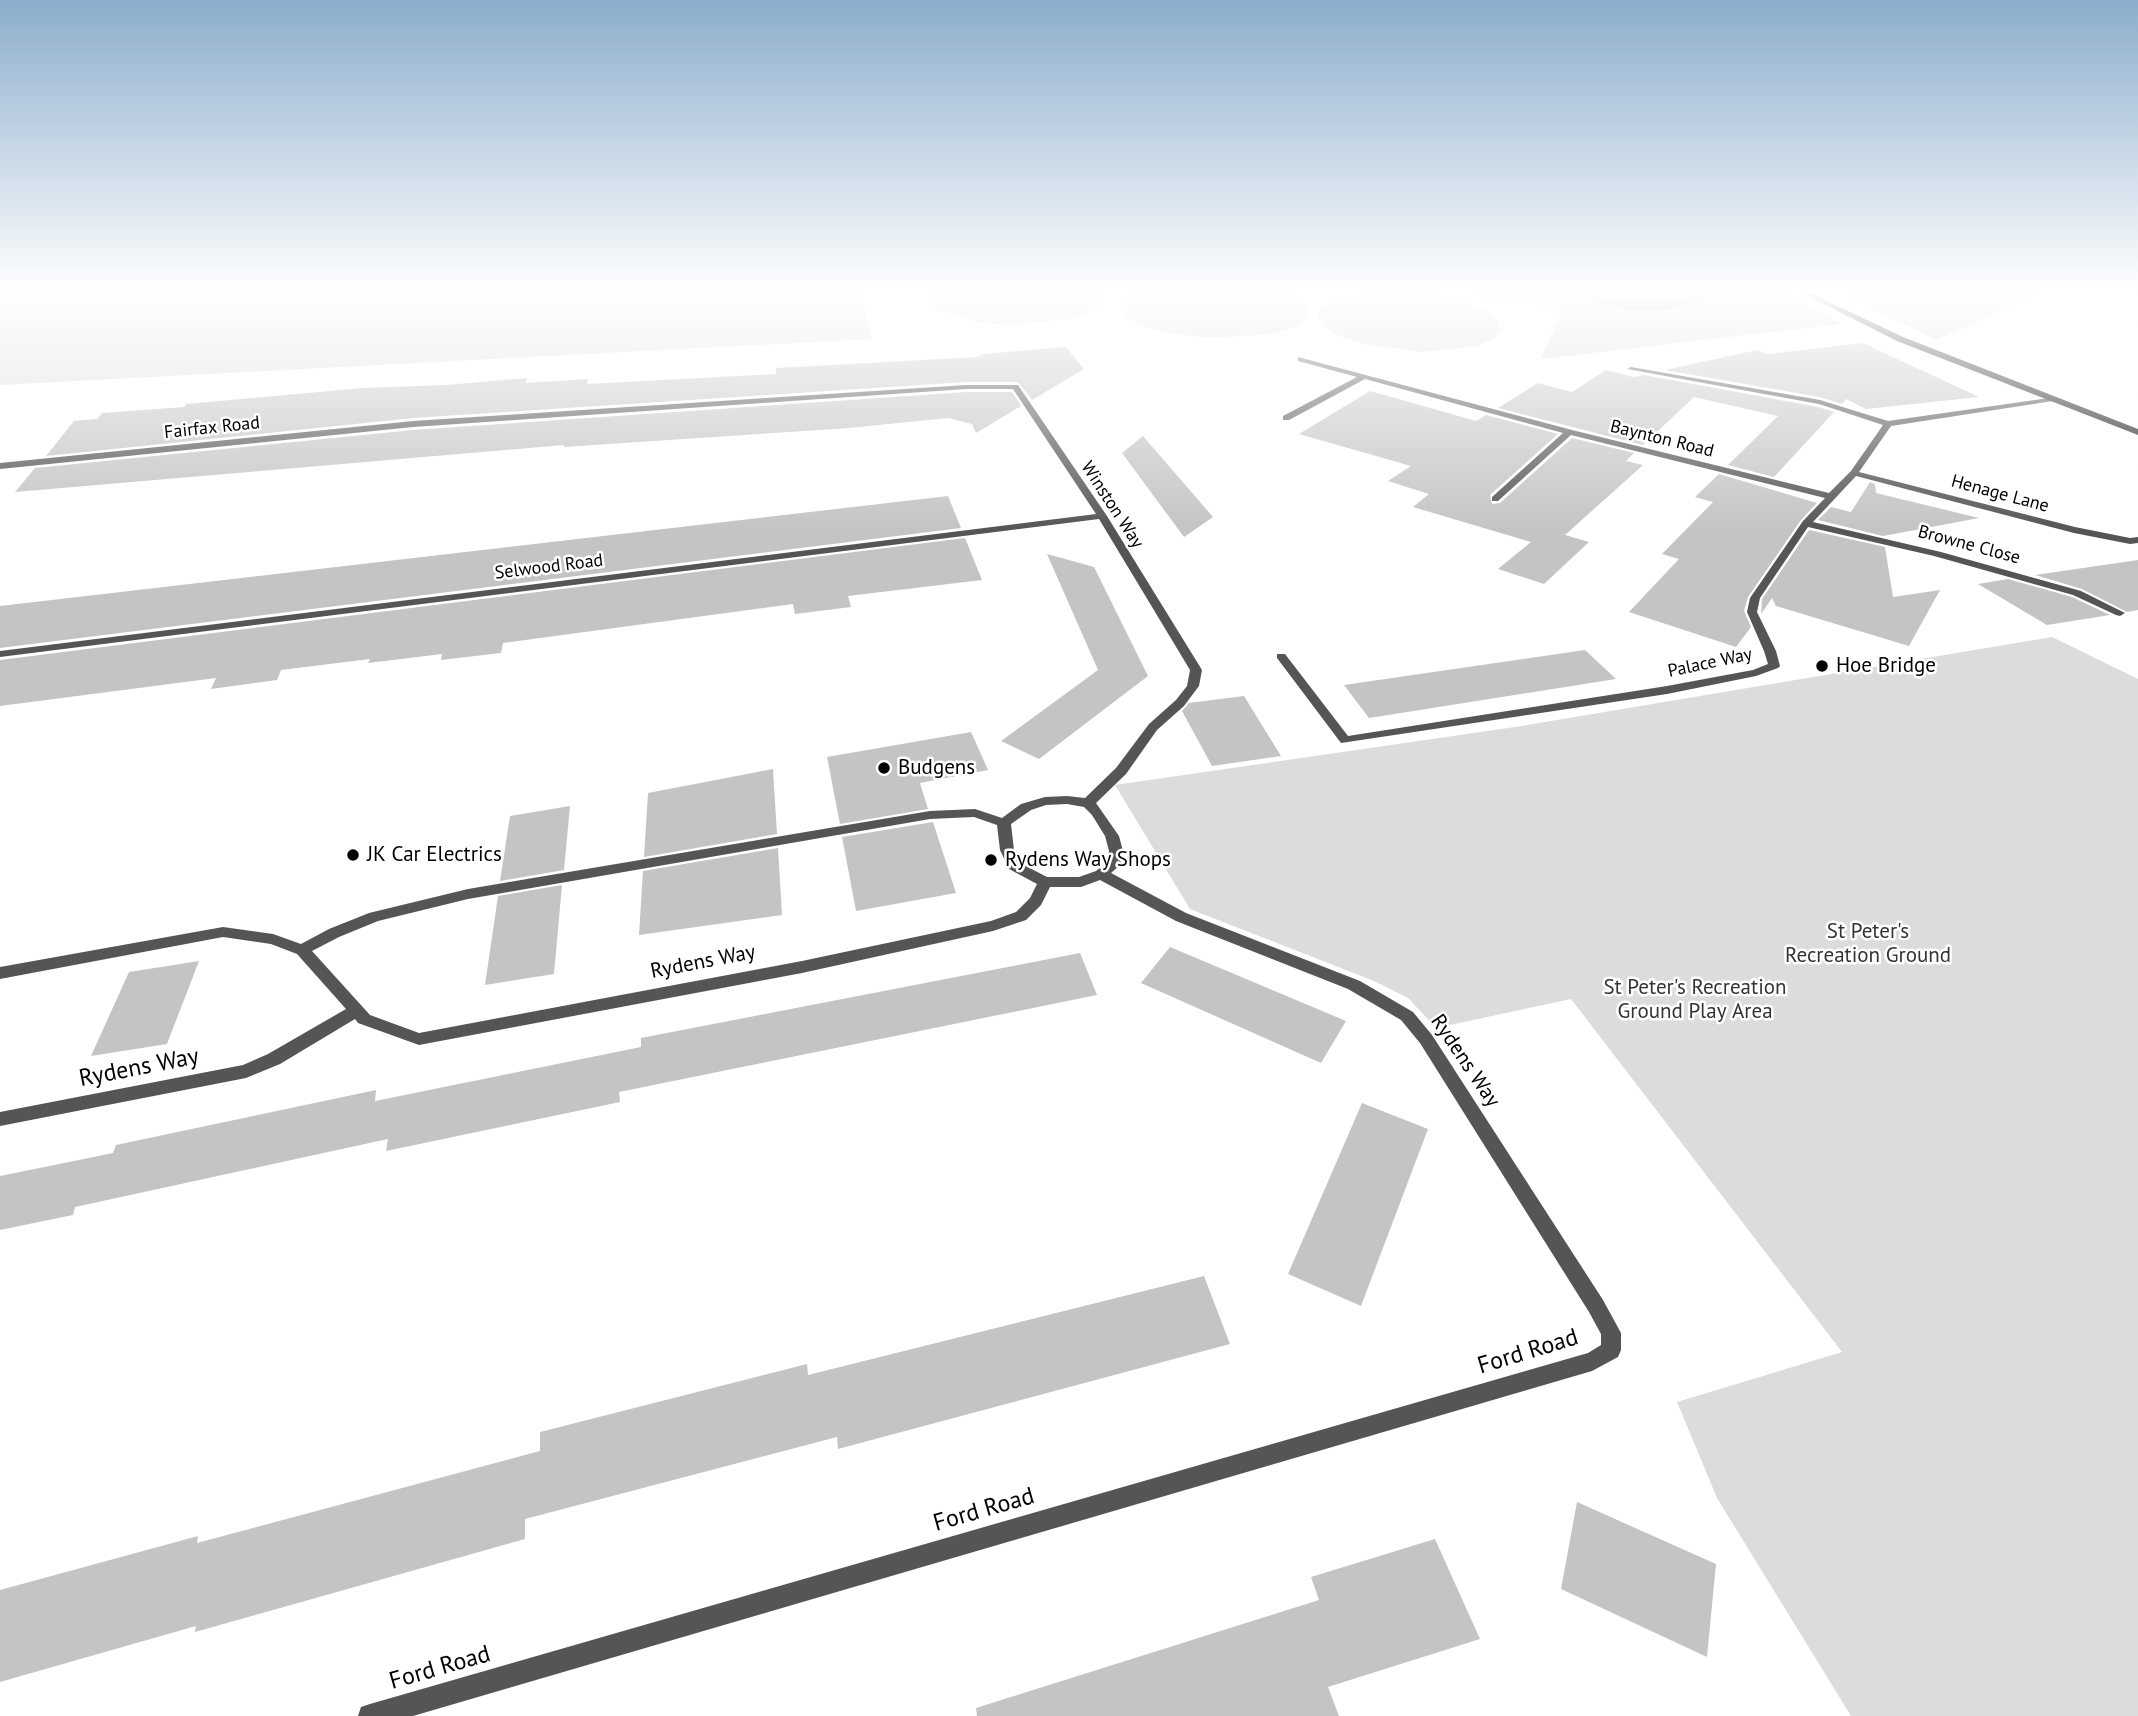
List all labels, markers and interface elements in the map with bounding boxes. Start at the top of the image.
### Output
street label: Fairfax Road [163,412,261,444]
street label: Baynton Road [1608,416,1716,462]
street label: Winston Way [1076,458,1148,552]
street label: Henage Lane [1949,471,2051,517]
street label: Browne Close [1915,521,2023,569]
street label: Selwood Road [494,550,604,584]
street label: Palace Way [1666,644,1754,682]
place label: Hoe Bridge [1836,653,1936,679]
marker: Hoe Bridge [1814,658,1830,674]
place label: Budgens [898,755,975,781]
marker: Budgens [876,760,892,776]
place label: JK Car Electrics [367,842,502,868]
marker: JK Car Electrics [345,847,361,863]
place label: Rydens Way Shops [1005,847,1171,873]
marker: Rydens Way Shops [983,852,999,868]
park label: St Peter's Recreation Ground [1785,919,1951,969]
street label: Rydens Way [648,939,758,985]
park label: St Peter's Recreation Ground Play Area [1603,975,1787,1025]
street label: Rydens Way [1425,1010,1505,1112]
street label: Rydens Way [77,1042,201,1094]
street label: Ford Road [1474,1323,1582,1381]
street label: Ford Road [930,1482,1038,1538]
street label: Ford Road [386,1640,494,1696]

